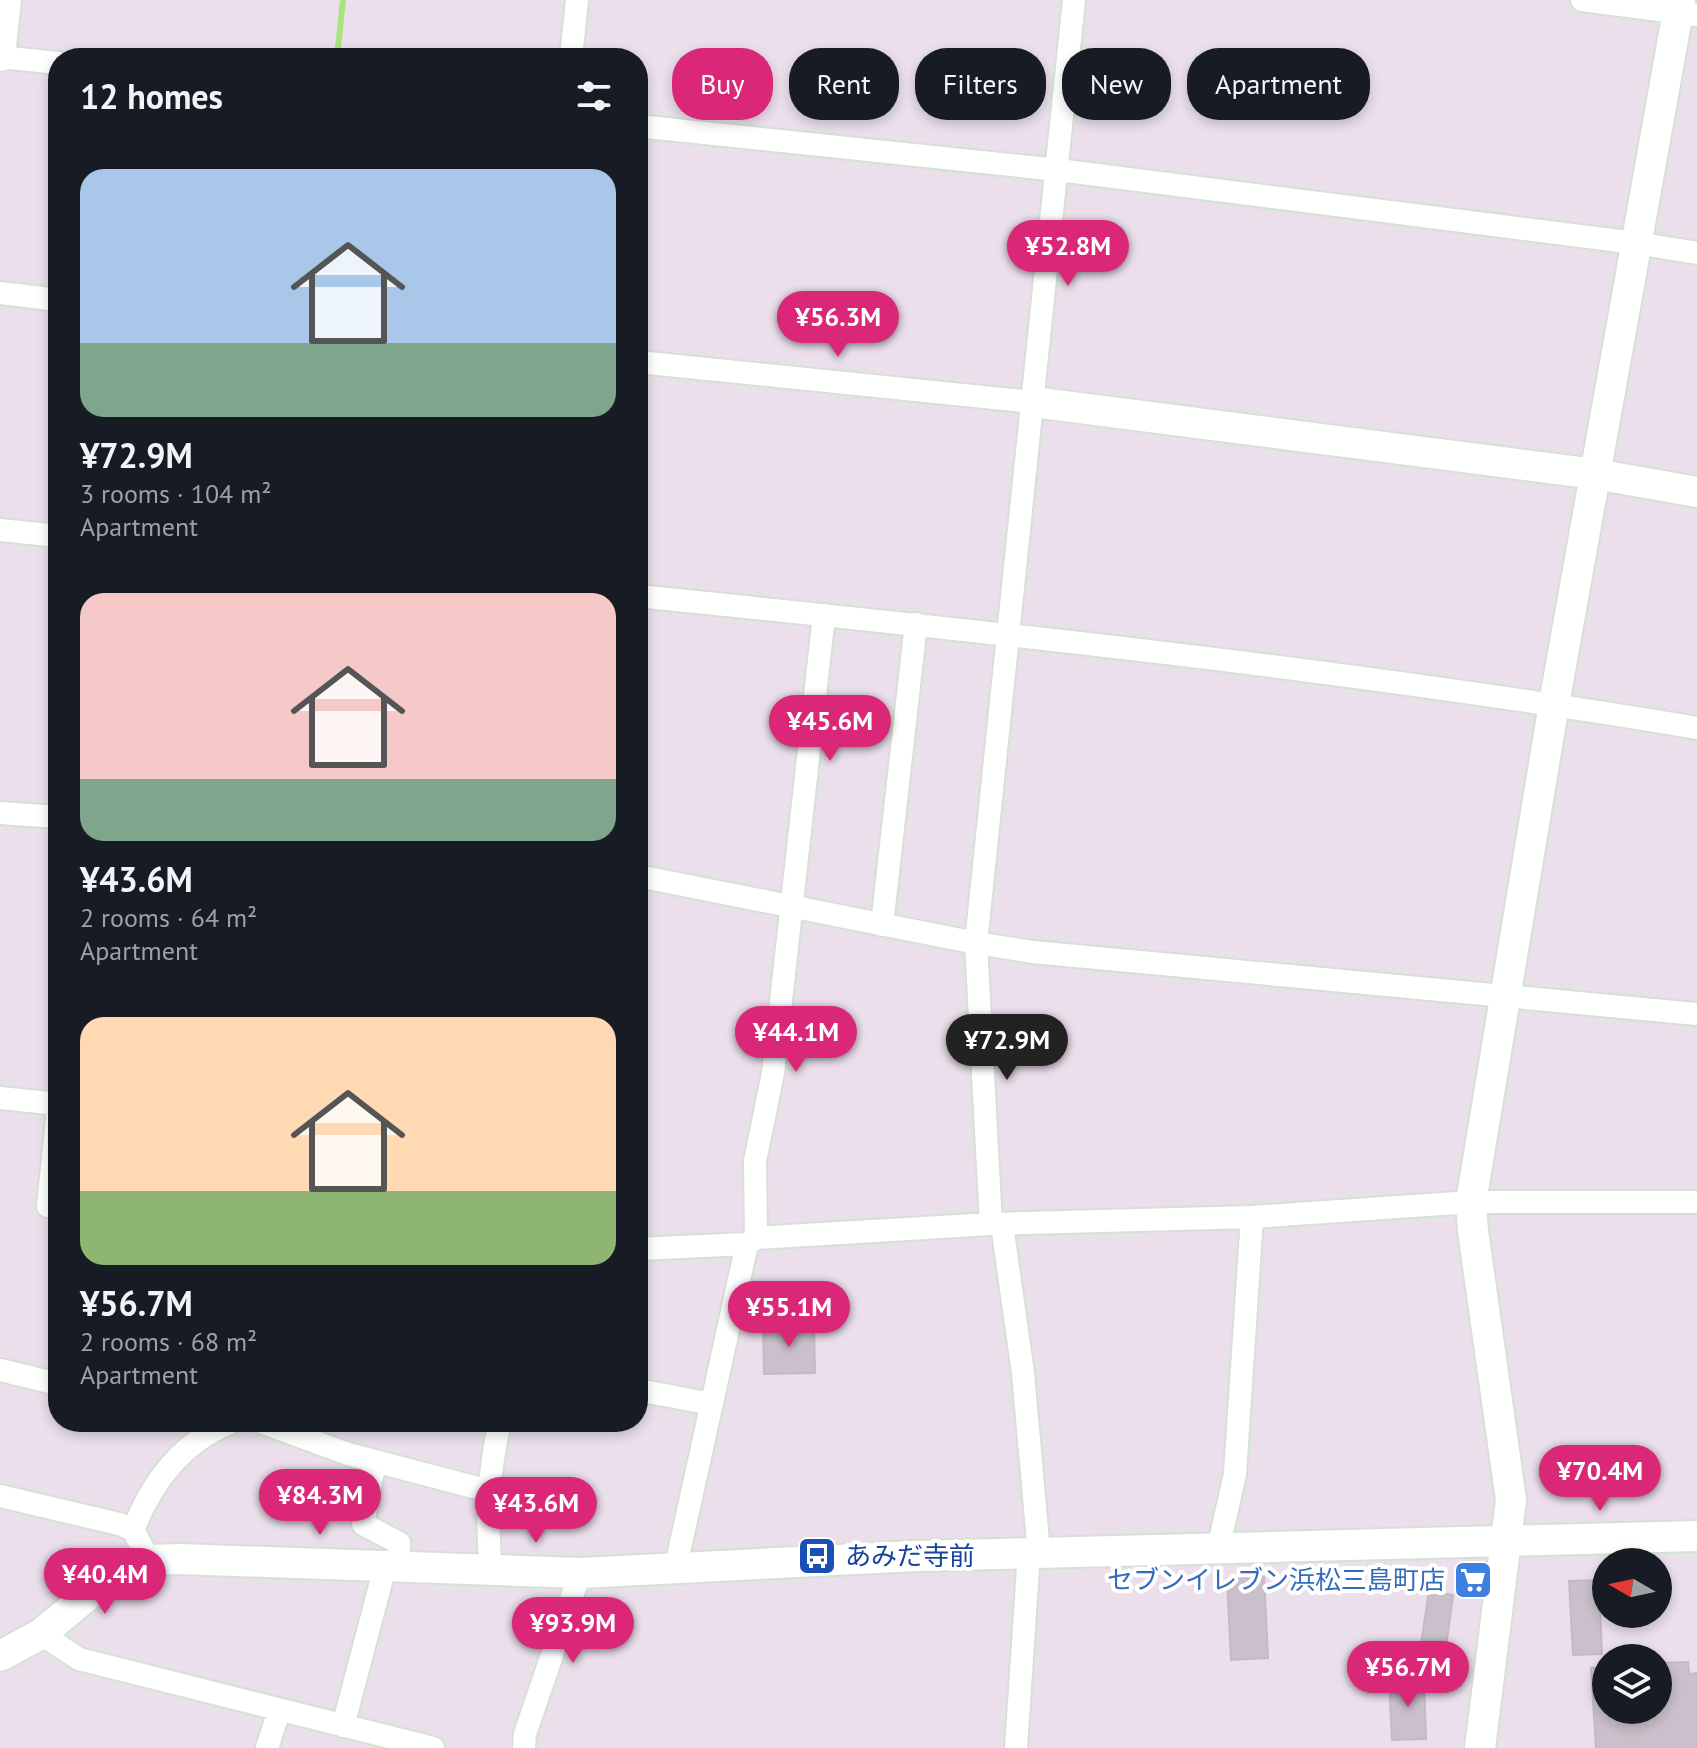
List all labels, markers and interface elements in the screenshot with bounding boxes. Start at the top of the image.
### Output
chip: Buy [672,48,773,120]
chip: Rent [789,48,899,120]
chip: Filters [915,48,1046,120]
chip: New [1062,48,1171,120]
chip: Apartment [1187,48,1370,120]
text: 12 homes [80,74,223,118]
icon: filters [572,74,616,118]
pin: ¥52.8M [1003,220,1133,288]
icon: home [276,221,420,365]
text: ¥52.8M [1025,229,1111,262]
pin: ¥56.3M [773,291,903,359]
text: ¥56.3M [795,300,881,333]
text: ¥72.9M [80,433,193,477]
text: 3 rooms · 104 m² [80,477,272,510]
text: Apartment [80,510,198,543]
icon: home [276,645,420,789]
pin: ¥45.6M [765,695,895,763]
text: ¥45.6M [787,704,873,737]
text: ¥43.6M [80,857,193,901]
text: 2 rooms · 64 m² [80,901,257,934]
text: Apartment [80,934,198,967]
pin: ¥44.1M [731,1006,861,1074]
pin: ¥72.9M [942,1014,1072,1082]
text: ¥44.1M [753,1015,839,1048]
text: ¥72.9M [964,1023,1050,1056]
icon: home [276,1069,420,1213]
text: ¥56.7M [80,1281,193,1325]
pin: ¥55.1M [724,1281,854,1349]
text: ¥55.1M [746,1290,832,1323]
text: 2 rooms · 68 m² [80,1325,257,1358]
text: Apartment [80,1358,198,1391]
pin: ¥70.4M [1535,1445,1665,1513]
text: ¥70.4M [1557,1454,1643,1487]
pin: ¥84.3M [255,1469,385,1537]
pin: ¥43.6M [471,1477,601,1545]
text: ¥84.3M [277,1478,363,1511]
text: ¥43.6M [493,1486,579,1519]
bus stop icon: あみだ寺前 [796,1535,838,1577]
place label: あみだ寺前 [845,1539,975,1572]
pin: ¥40.4M [40,1548,170,1616]
north arrow [1592,1548,1672,1628]
map controls [1592,1548,1672,1724]
text: ¥40.4M [62,1557,148,1590]
supermarket icon: セブンイレブン浜松三島町店 [1452,1559,1494,1601]
place label: セブンイレブン浜松三島町店 [1107,1563,1445,1596]
pin: ¥93.9M [508,1597,638,1665]
text: ¥93.9M [530,1606,616,1639]
pin: ¥56.7M [1343,1641,1473,1709]
button: layers [1592,1644,1672,1724]
text: ¥56.7M [1365,1650,1451,1683]

